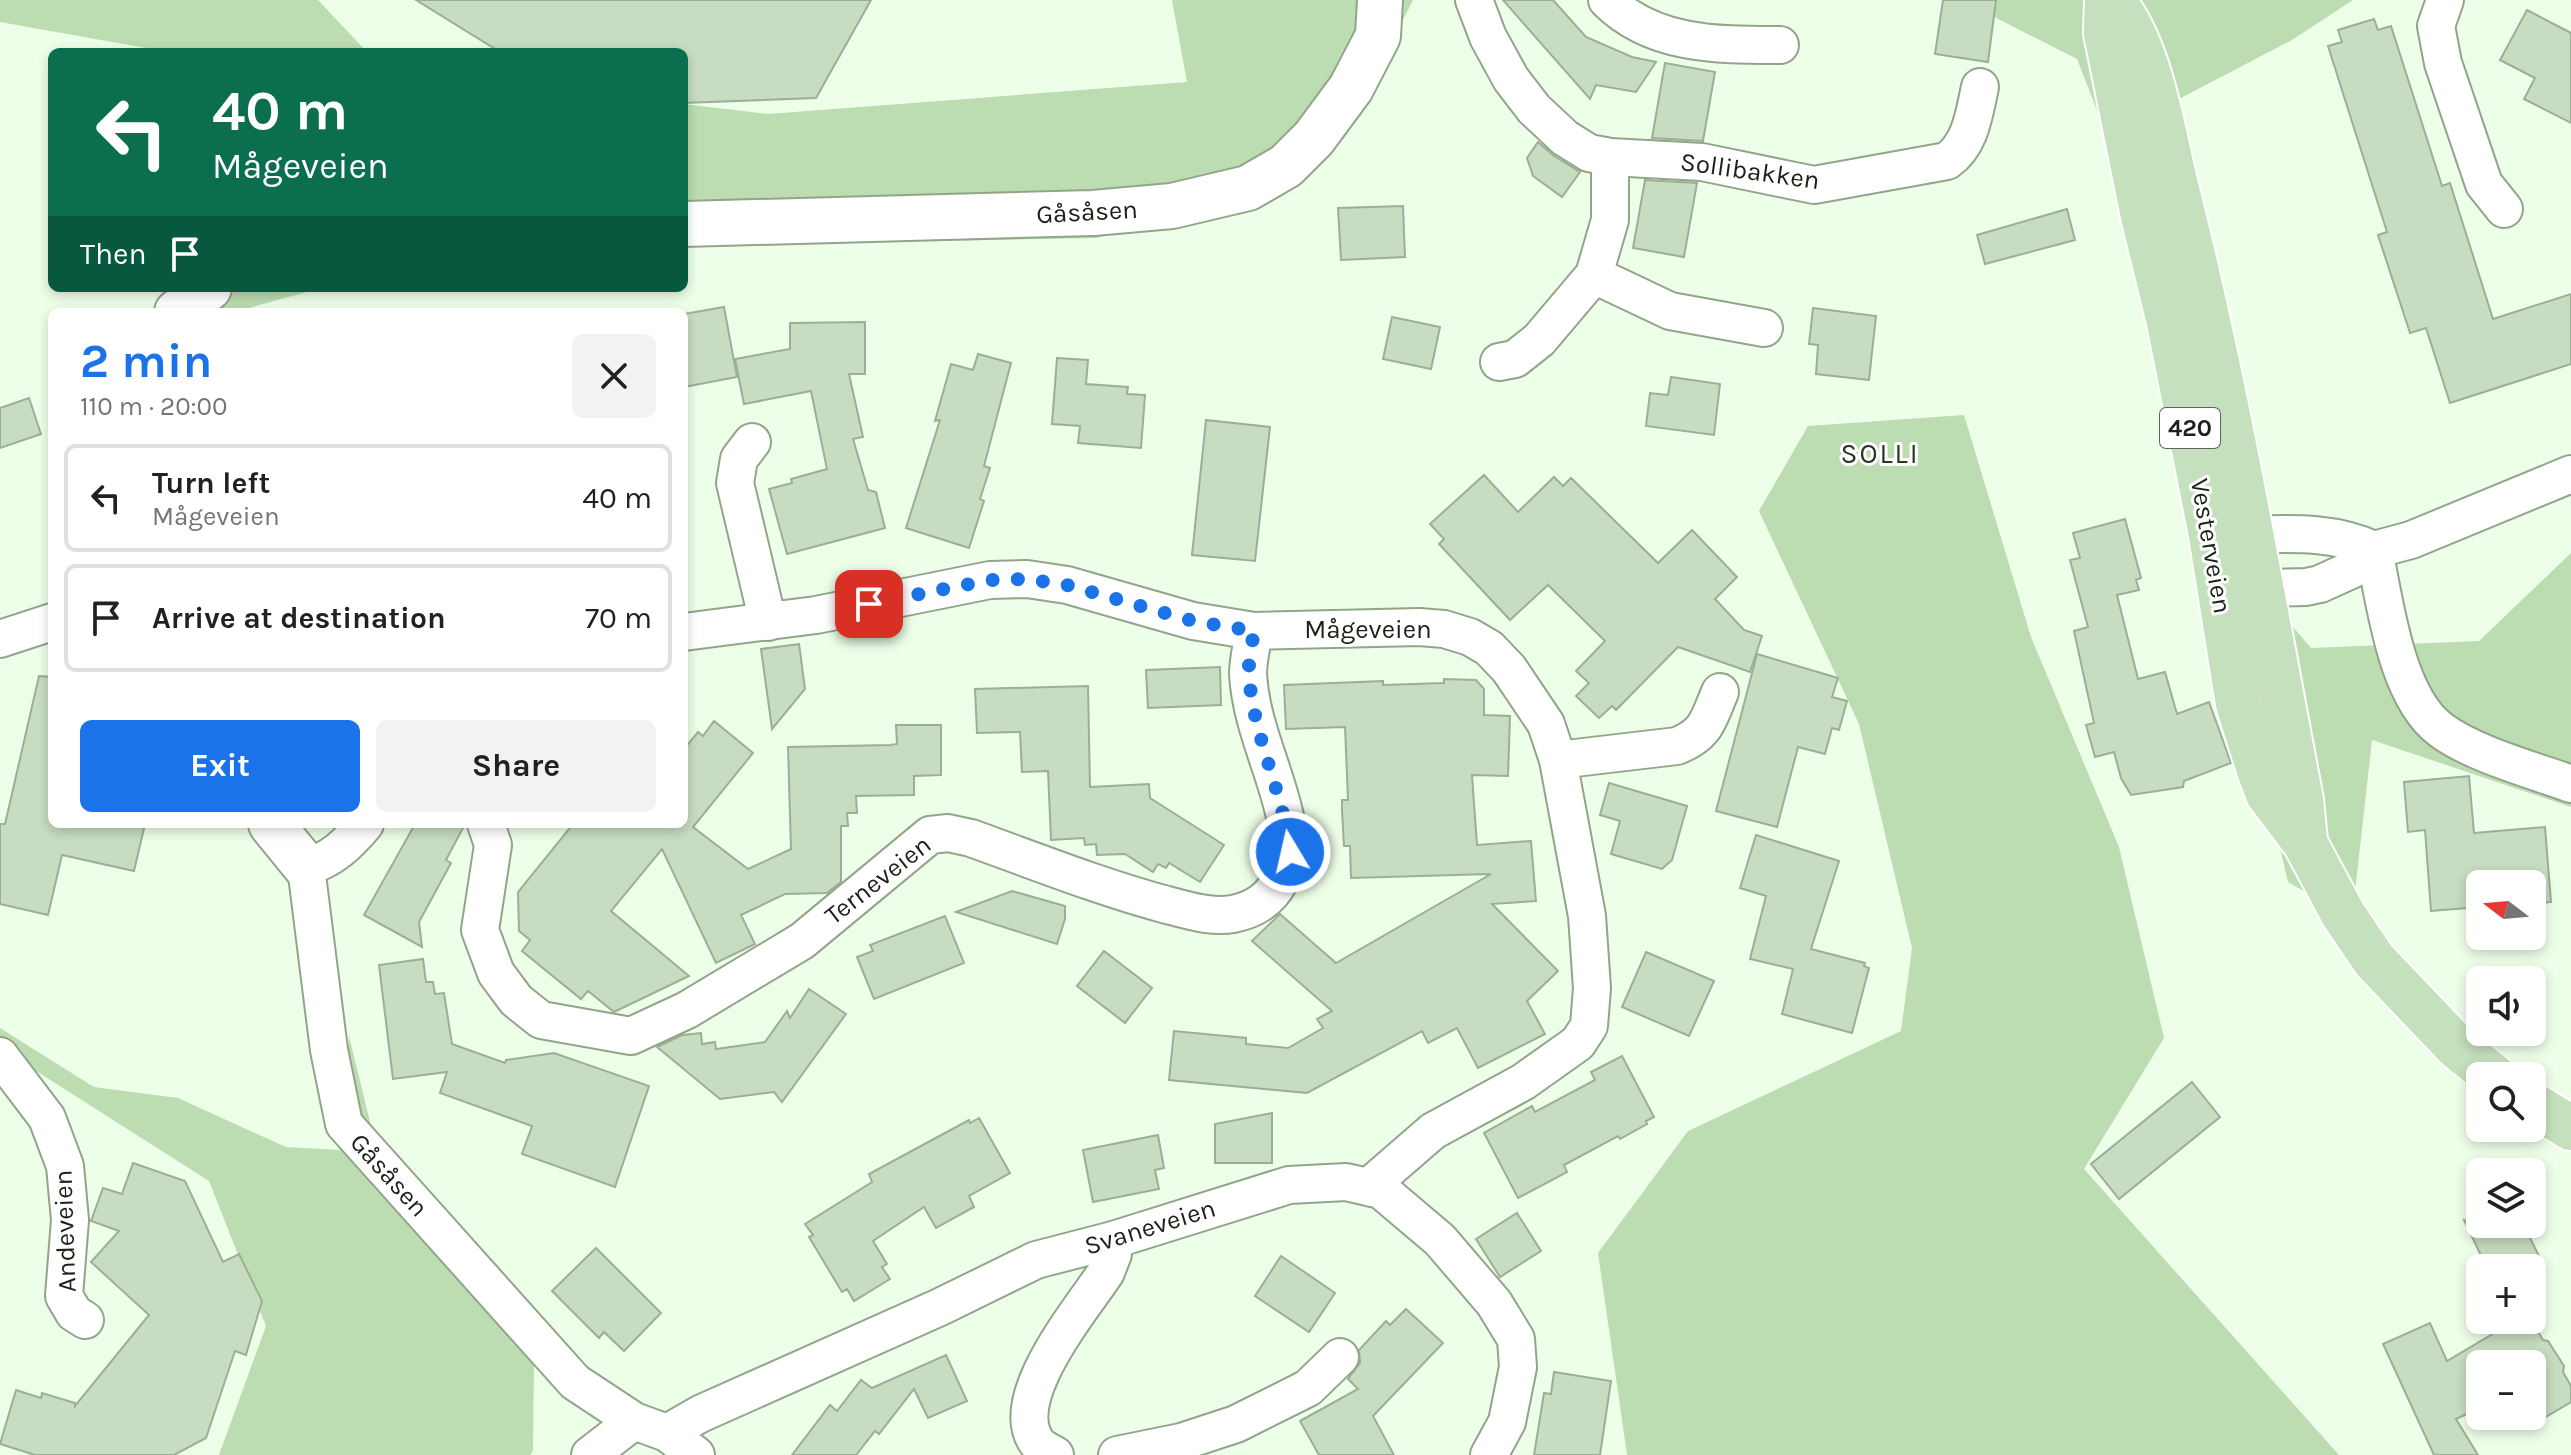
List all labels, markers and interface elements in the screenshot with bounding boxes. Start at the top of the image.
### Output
text: 40 m [212,78,348,143]
icon: left [80,80,184,184]
text: Mågeveien [212,145,389,187]
street label: Sollibakken [1678,146,1822,196]
street label: Gåsåsen [1035,194,1139,230]
icon: arrive [163,232,207,276]
text: Then [80,236,147,272]
text: 2 min [80,333,212,389]
button: close [572,334,656,418]
text: 110 m · 20:00 [80,391,227,422]
road number: 420 [2160,408,2220,448]
district label: SOLLI [1840,437,1920,470]
text: Turn left [152,465,270,501]
icon: left [84,476,128,520]
street label: Vesterveien [2184,476,2238,616]
text: 40 m [582,480,652,516]
text: Mågeveien [152,501,280,532]
pin [835,570,903,638]
icon: arrive [847,582,891,626]
icon: arrive [84,596,128,640]
text: Arrive at destination [152,600,446,636]
text: 70 m [585,600,652,636]
street label: Mågeveien [1304,614,1432,645]
button: Exit [80,720,360,812]
button: Share [376,720,656,812]
position arrow [1248,810,1332,894]
street label: Terneveien [819,829,937,931]
north arrow [2466,870,2546,950]
map controls [2466,870,2546,1430]
button: sound [2466,966,2546,1046]
button: search [2466,1062,2546,1142]
street label: Gåsåsen [343,1127,435,1223]
button: layers [2466,1158,2546,1238]
street label: Andeveien [47,1169,83,1293]
street label: Svaneveien [1081,1192,1219,1262]
button: + [2466,1254,2546,1334]
button: − [2466,1350,2546,1430]

